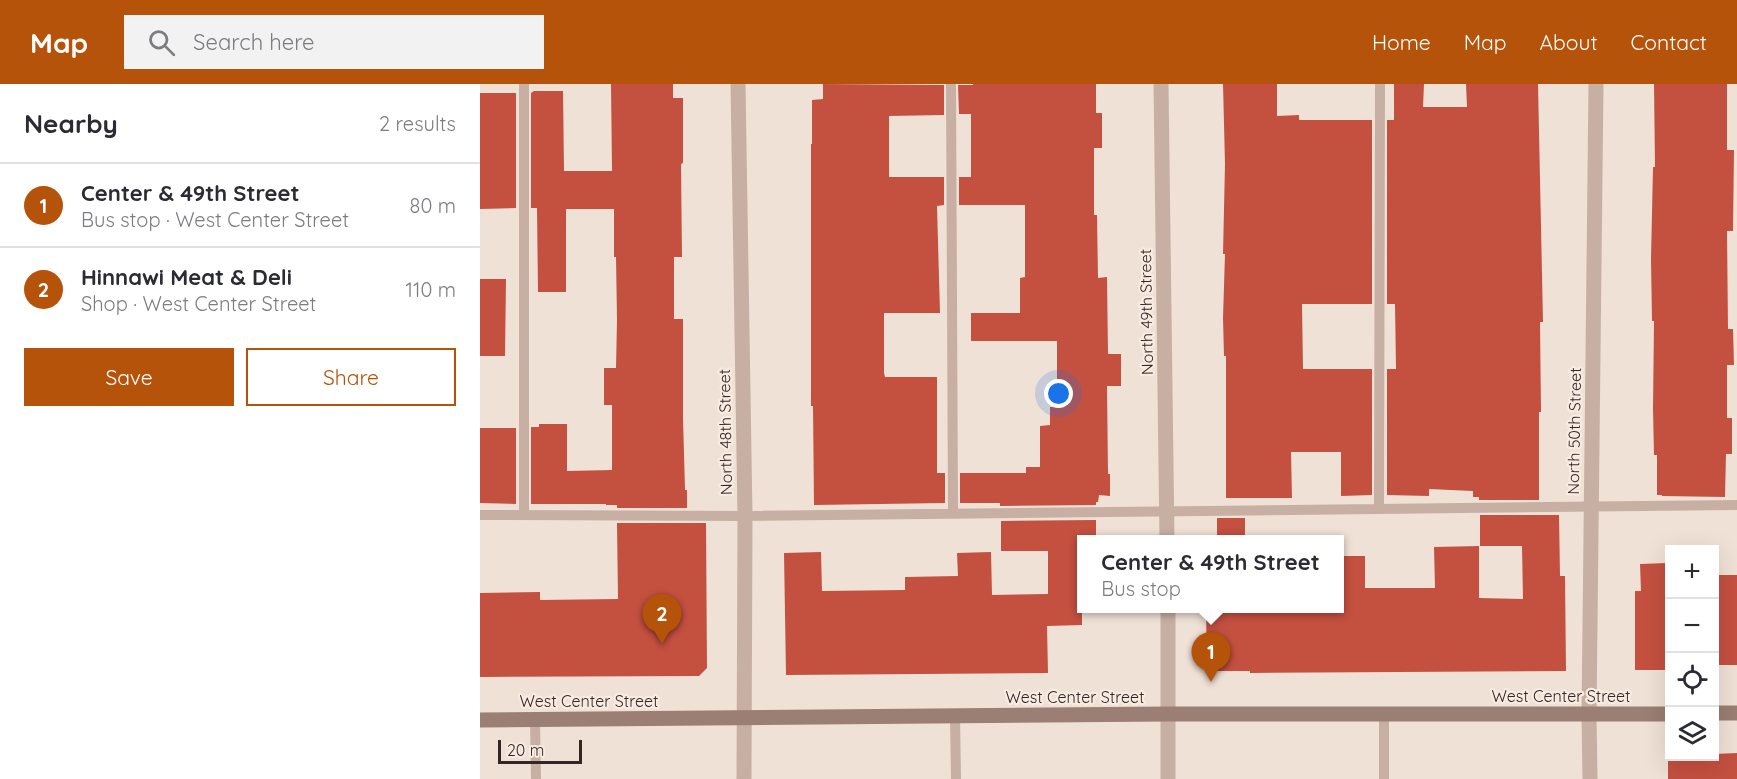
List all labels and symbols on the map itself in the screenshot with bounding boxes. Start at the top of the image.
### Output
street label: North 49th Street [1135,249,1157,375]
street label: North 50th Street [1563,367,1585,495]
street label: North 48th Street [714,369,736,495]
your location [1044,379,1073,408]
pin: 2 [642,594,681,644]
pin: 1 [1192,632,1230,682]
street label: West Center Street [1492,686,1630,706]
street label: West Center Street [1006,687,1144,707]
street label: West Center Street [520,691,658,711]
scale bar [498,737,582,764]

